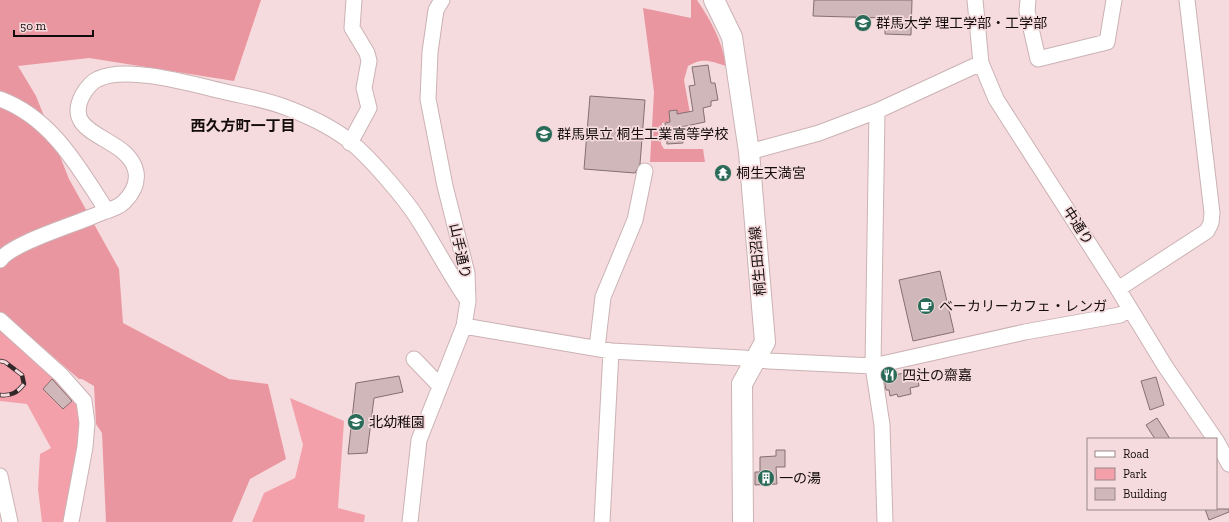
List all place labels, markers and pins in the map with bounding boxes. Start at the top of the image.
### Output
school or university icon: 群馬大学 理工学部・工学部 [853,13,873,33]
place label: 群馬大学 理工学部・工学部 [876,15,1047,32]
school or university icon: 群馬県立 桐生工業高等学校 [534,124,554,144]
place label: 群馬県立 桐生工業高等学校 [557,126,728,143]
temple icon: 桐生天満宮 [713,163,733,183]
place label: 桐生天満宮 [736,165,806,182]
cafe icon: ベーカリーカフェ・レンガ [916,296,936,316]
place label: ベーカリーカフェ・レンガ [939,298,1107,315]
restaurant icon: 四辻の齋嘉 [879,365,899,385]
place label: 四辻の齋嘉 [902,367,972,384]
school or university icon: 北幼稚園 [346,412,366,432]
place label: 北幼稚園 [369,414,425,431]
building icon: 一の湯 [756,468,776,488]
place label: 一の湯 [779,470,821,487]

